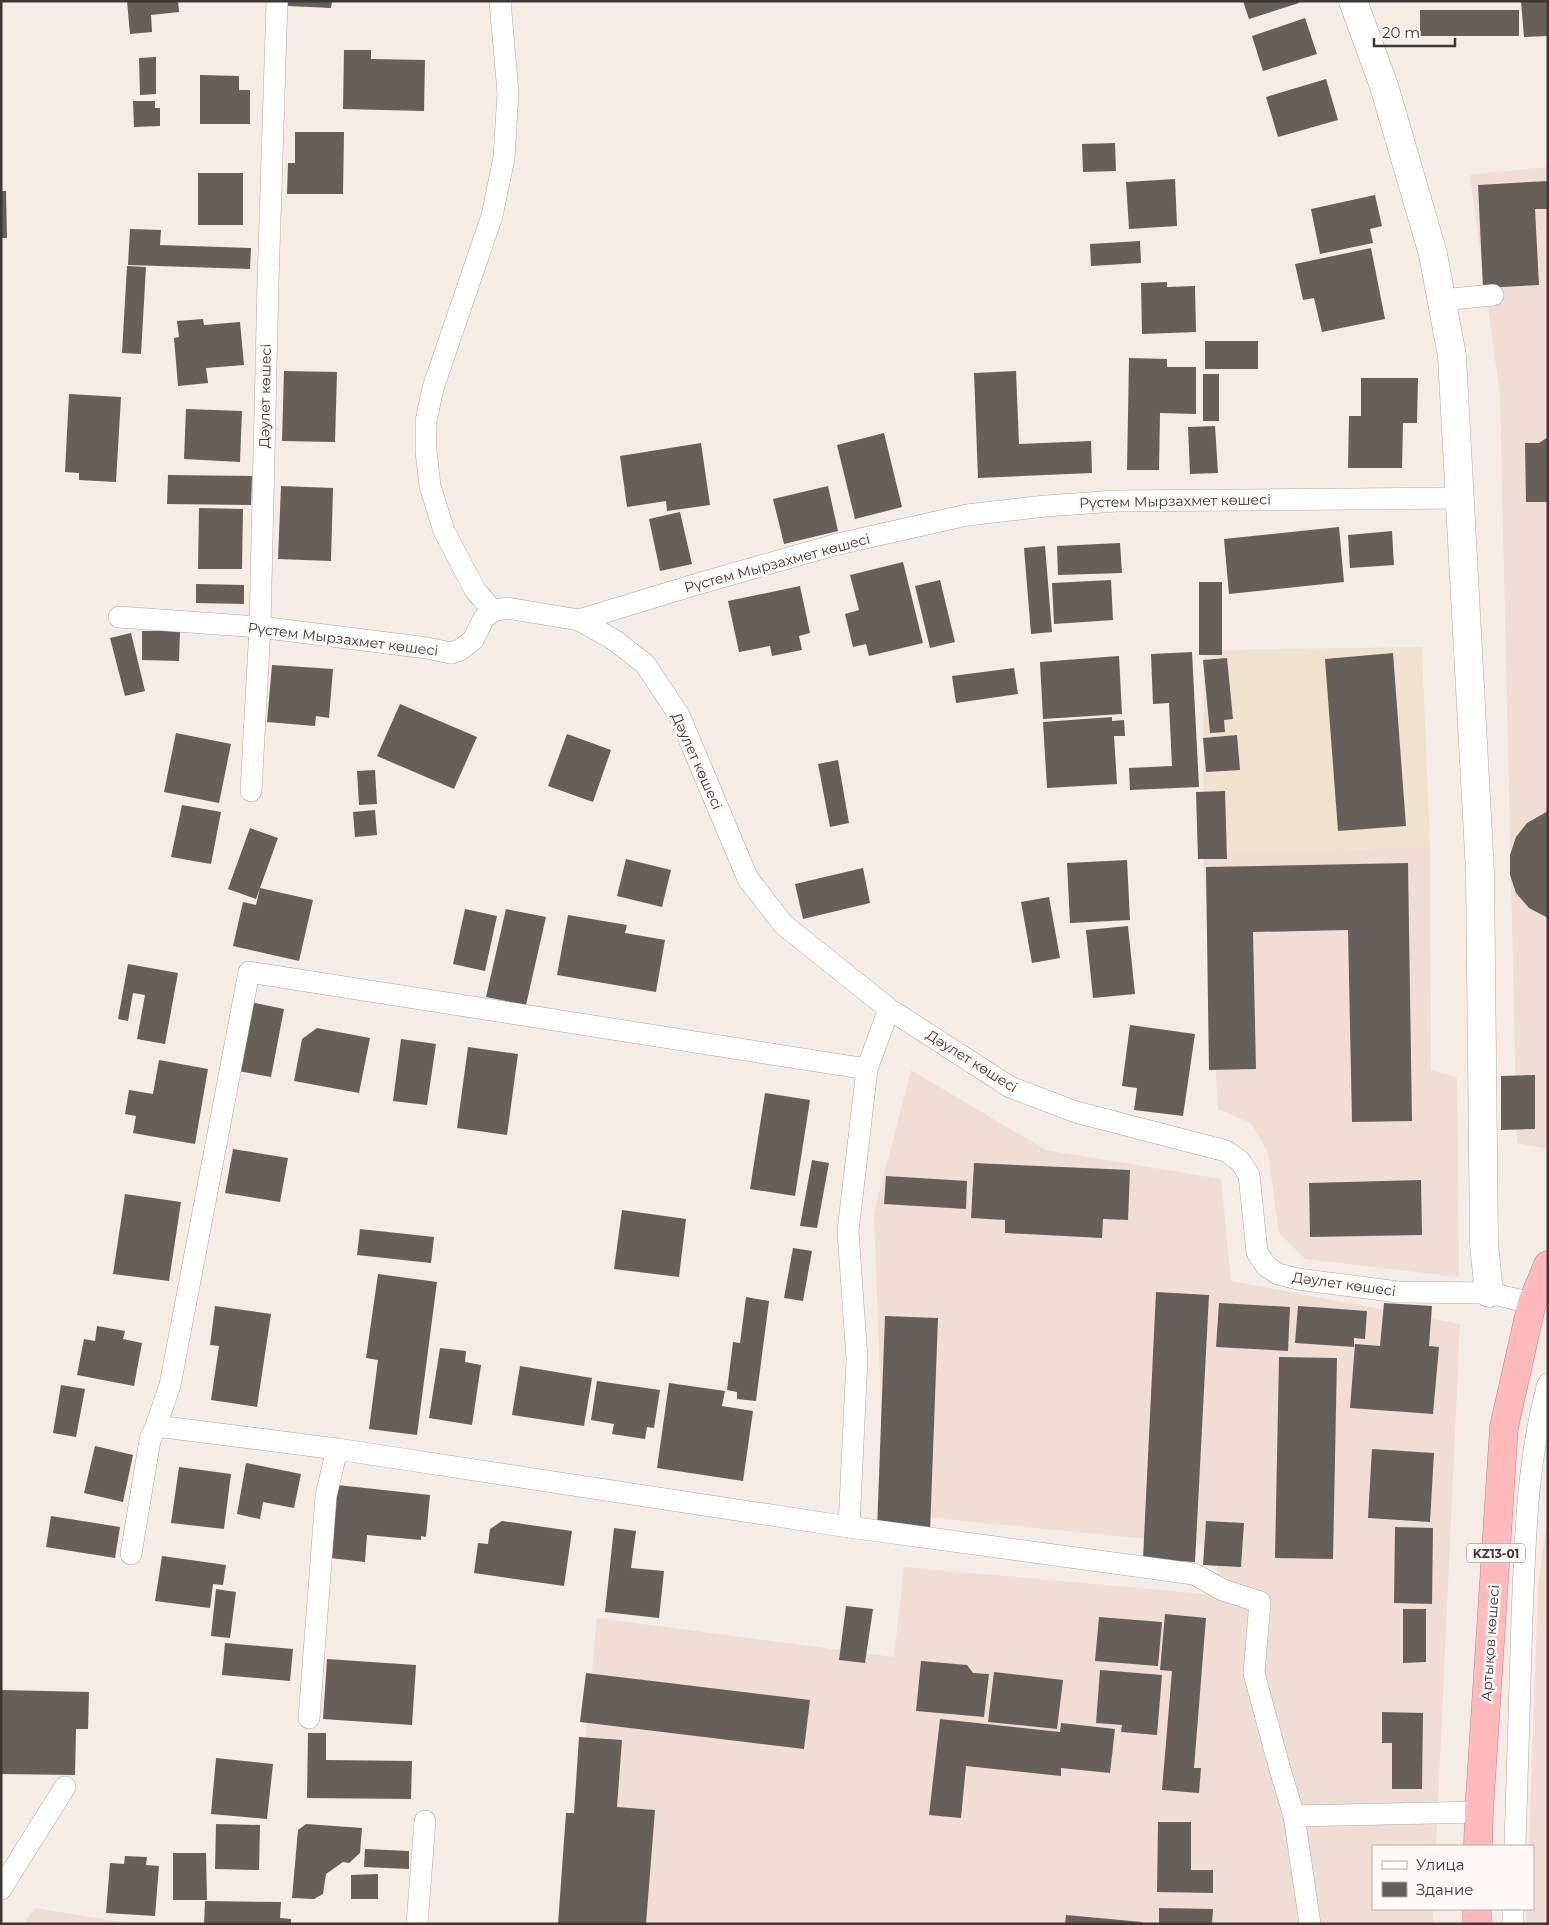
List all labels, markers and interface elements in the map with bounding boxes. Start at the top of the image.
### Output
scale bar [1374,15,1455,47]
text: 20 m [1382,23,1420,42]
street label: Дәулет көшесі [255,344,275,448]
street label: Рүстем Мырзахмет көшесі [1079,490,1271,512]
street label: Рүстем Мырзахмет көшесі [682,529,872,597]
street label: Рүстем Мырзахмет көшесі [247,618,439,660]
street label: Дәулет көшесі [668,710,726,812]
street label: Дәулет көшесі [923,1026,1021,1096]
street label: Дәулет көшесі [1291,1268,1397,1300]
road number: KZ13-01 [1467,1544,1525,1562]
street label: Артықов көшесі [1477,1584,1503,1702]
legend [1372,1845,1534,1910]
text: Улица [1416,1855,1464,1874]
text: Здание [1416,1880,1474,1899]

